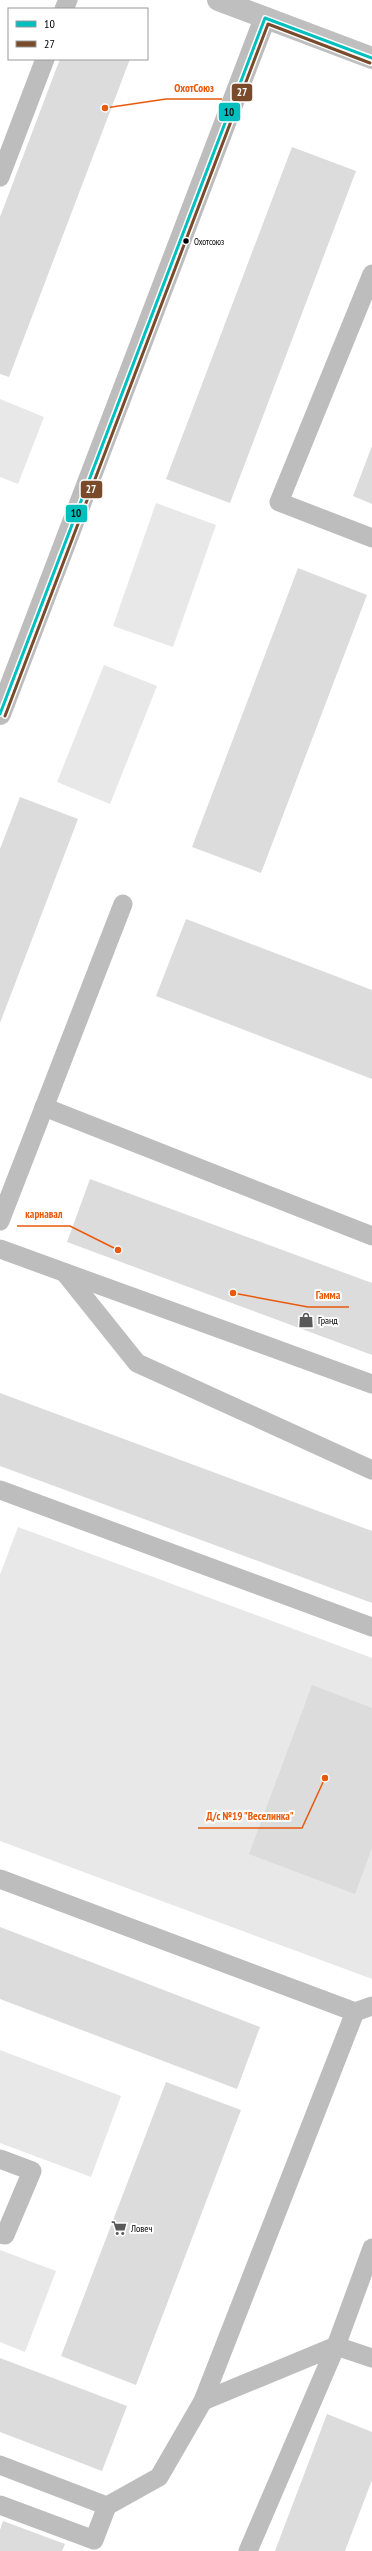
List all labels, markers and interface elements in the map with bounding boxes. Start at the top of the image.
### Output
legend [8,8,148,60]
text: 10 [44,16,55,31]
text: 27 [44,36,55,51]
callout: ОхотСоюз [166,76,222,99]
text: ОхотСоюз [174,81,214,95]
line badge: 27 [231,83,253,102]
text: 27 [237,85,247,99]
line badge: 10 [218,102,241,122]
text: 10 [224,105,234,119]
marker: Охотсоюз [181,236,191,246]
place label: Охотсоюз [194,236,224,247]
line badge: 27 [80,480,103,499]
text: 27 [86,482,96,496]
line badge: 10 [65,504,88,523]
text: 10 [71,506,81,520]
callout: карнавал [17,1203,70,1226]
text: карнавал [25,1207,63,1221]
callout: Гамма [308,1284,349,1307]
text: Гамма [316,1288,341,1302]
shop icon: Гранд [297,1311,315,1329]
place label: Гранд [318,1314,338,1327]
callout: Д/с №19 "Веселинка" [198,1805,302,1828]
text: Д/с №19 "Веселинка" [206,1809,294,1823]
supermarket icon: Ловеч [110,2219,128,2237]
place label: Ловеч [130,2222,152,2235]

